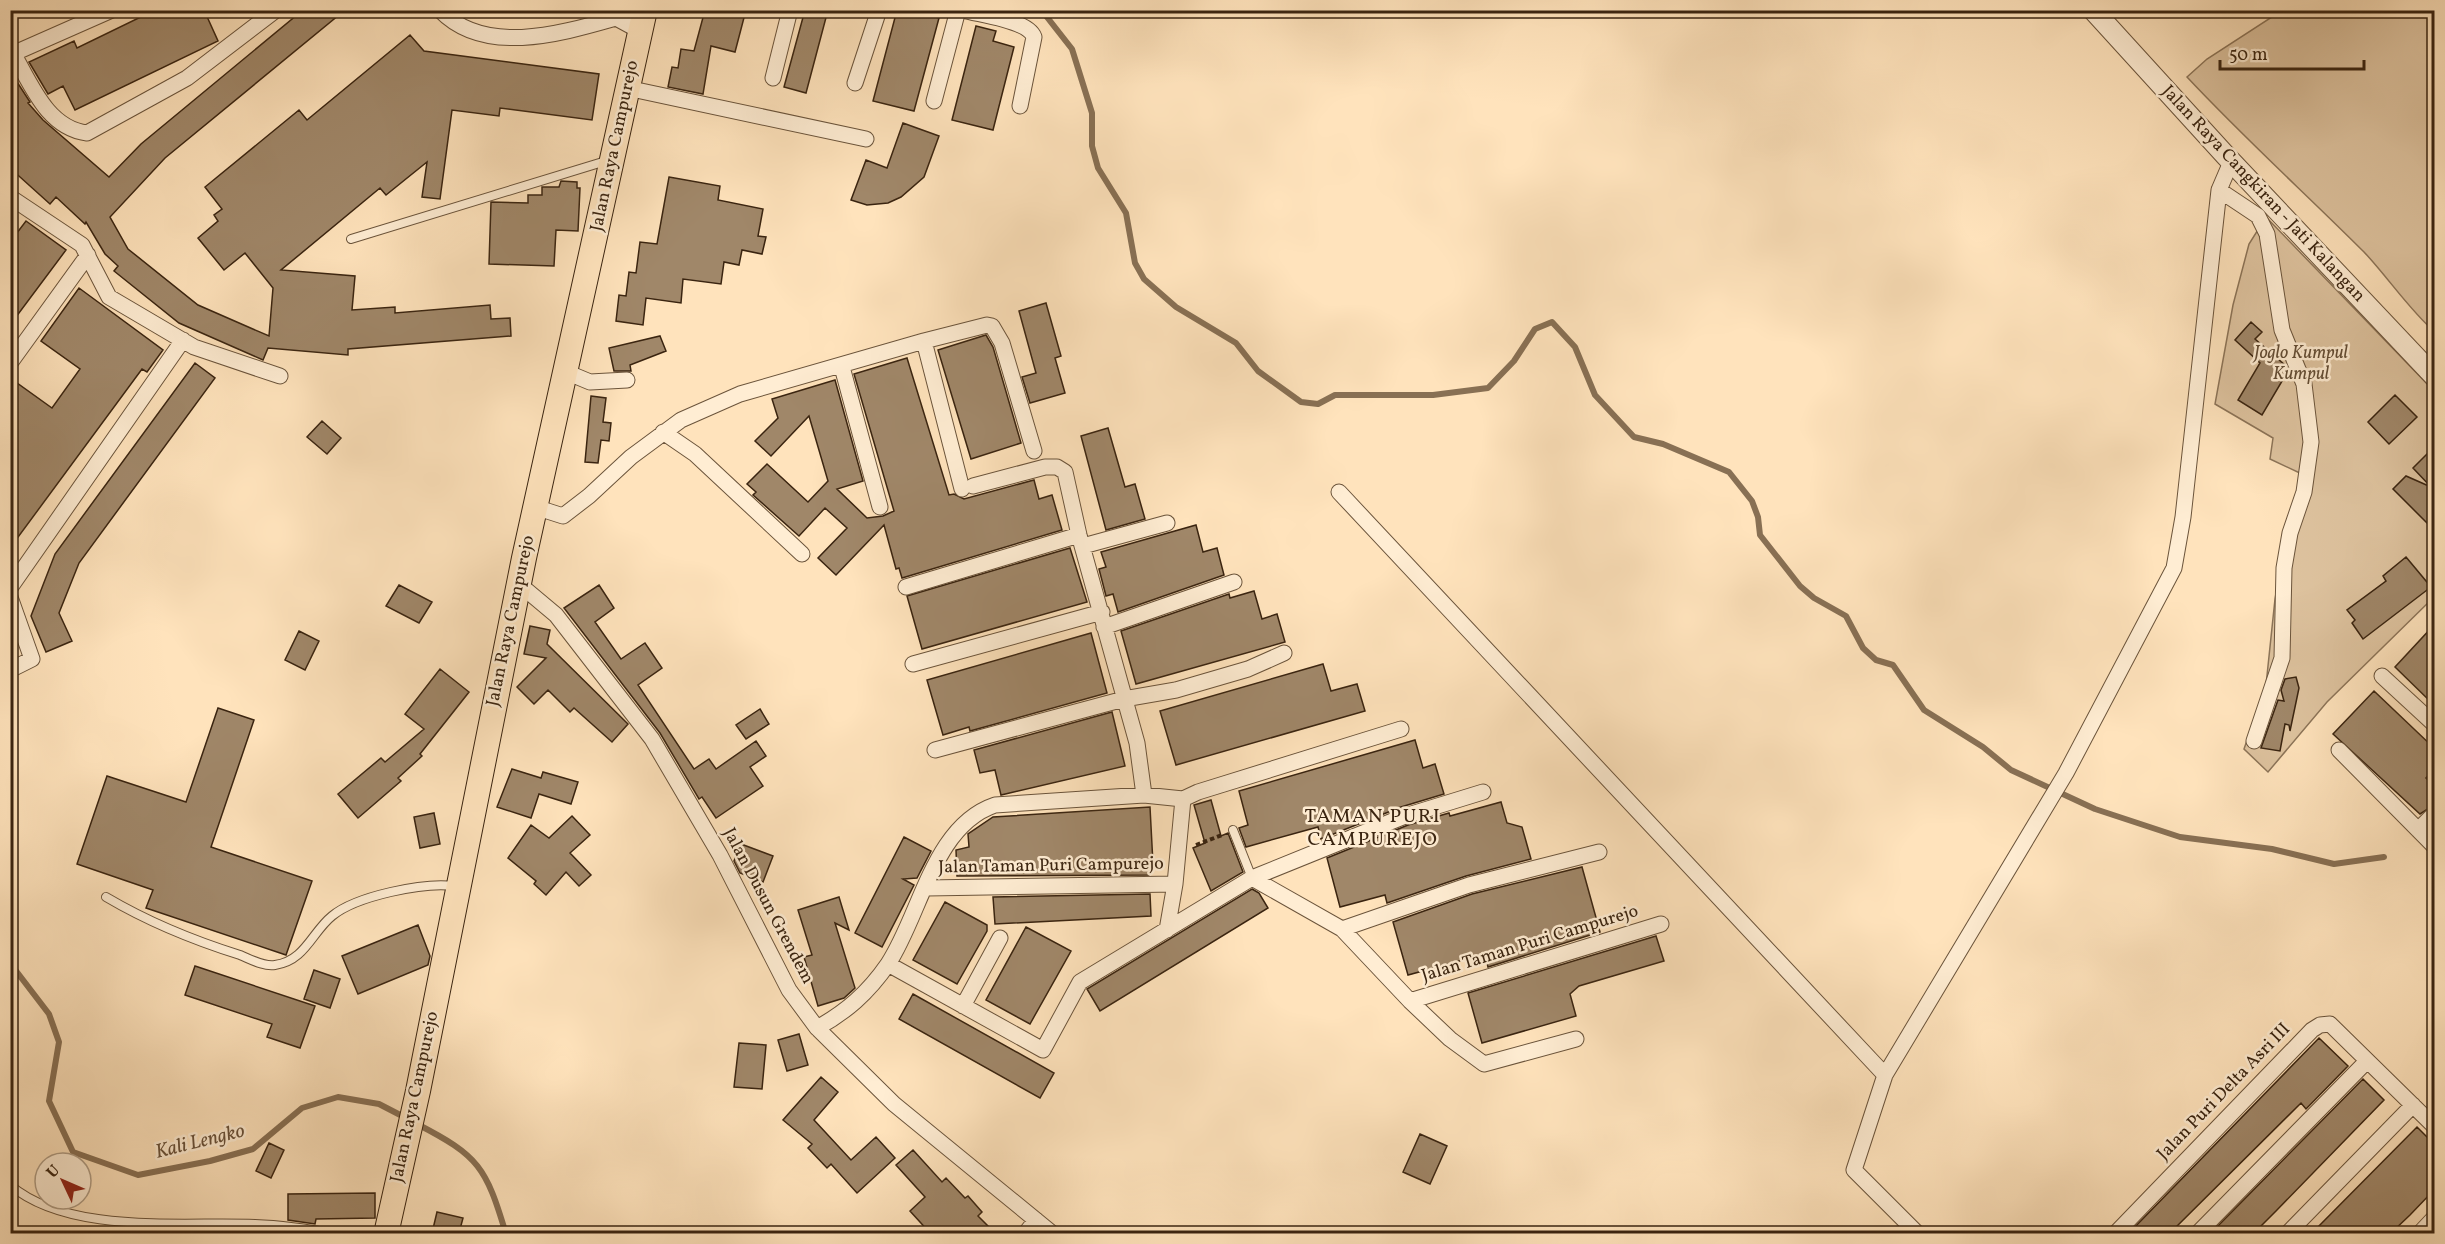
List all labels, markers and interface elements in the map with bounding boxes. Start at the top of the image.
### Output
scale bar [2220,33,2364,71]
text: 50 m [2229,43,2268,68]
street label: Jalan Raya Campurejo [585,58,645,234]
street label: Jalan Raya Cangkiran - Jati Kalangan [2155,80,2371,308]
park label: Joglo Kumpul Kumpul [2252,341,2349,387]
street label: Jalan Raya Campurejo [481,533,541,709]
district label: TAMAN PURI CAMPUREJO [1305,803,1441,854]
street label: Jalan Dusun Grendem [716,823,820,989]
street label: Jalan Taman Puri Campurejo [938,852,1164,880]
street label: Jalan Taman Puri Campurejo [1418,899,1642,989]
street label: Jalan Raya Campurejo [385,1009,445,1185]
street label: Jalan Puri Delta Asri III [2152,1018,2296,1166]
water label: Kali Lengko [152,1117,248,1167]
north arrow [33,1151,93,1211]
text: U [42,1160,65,1184]

